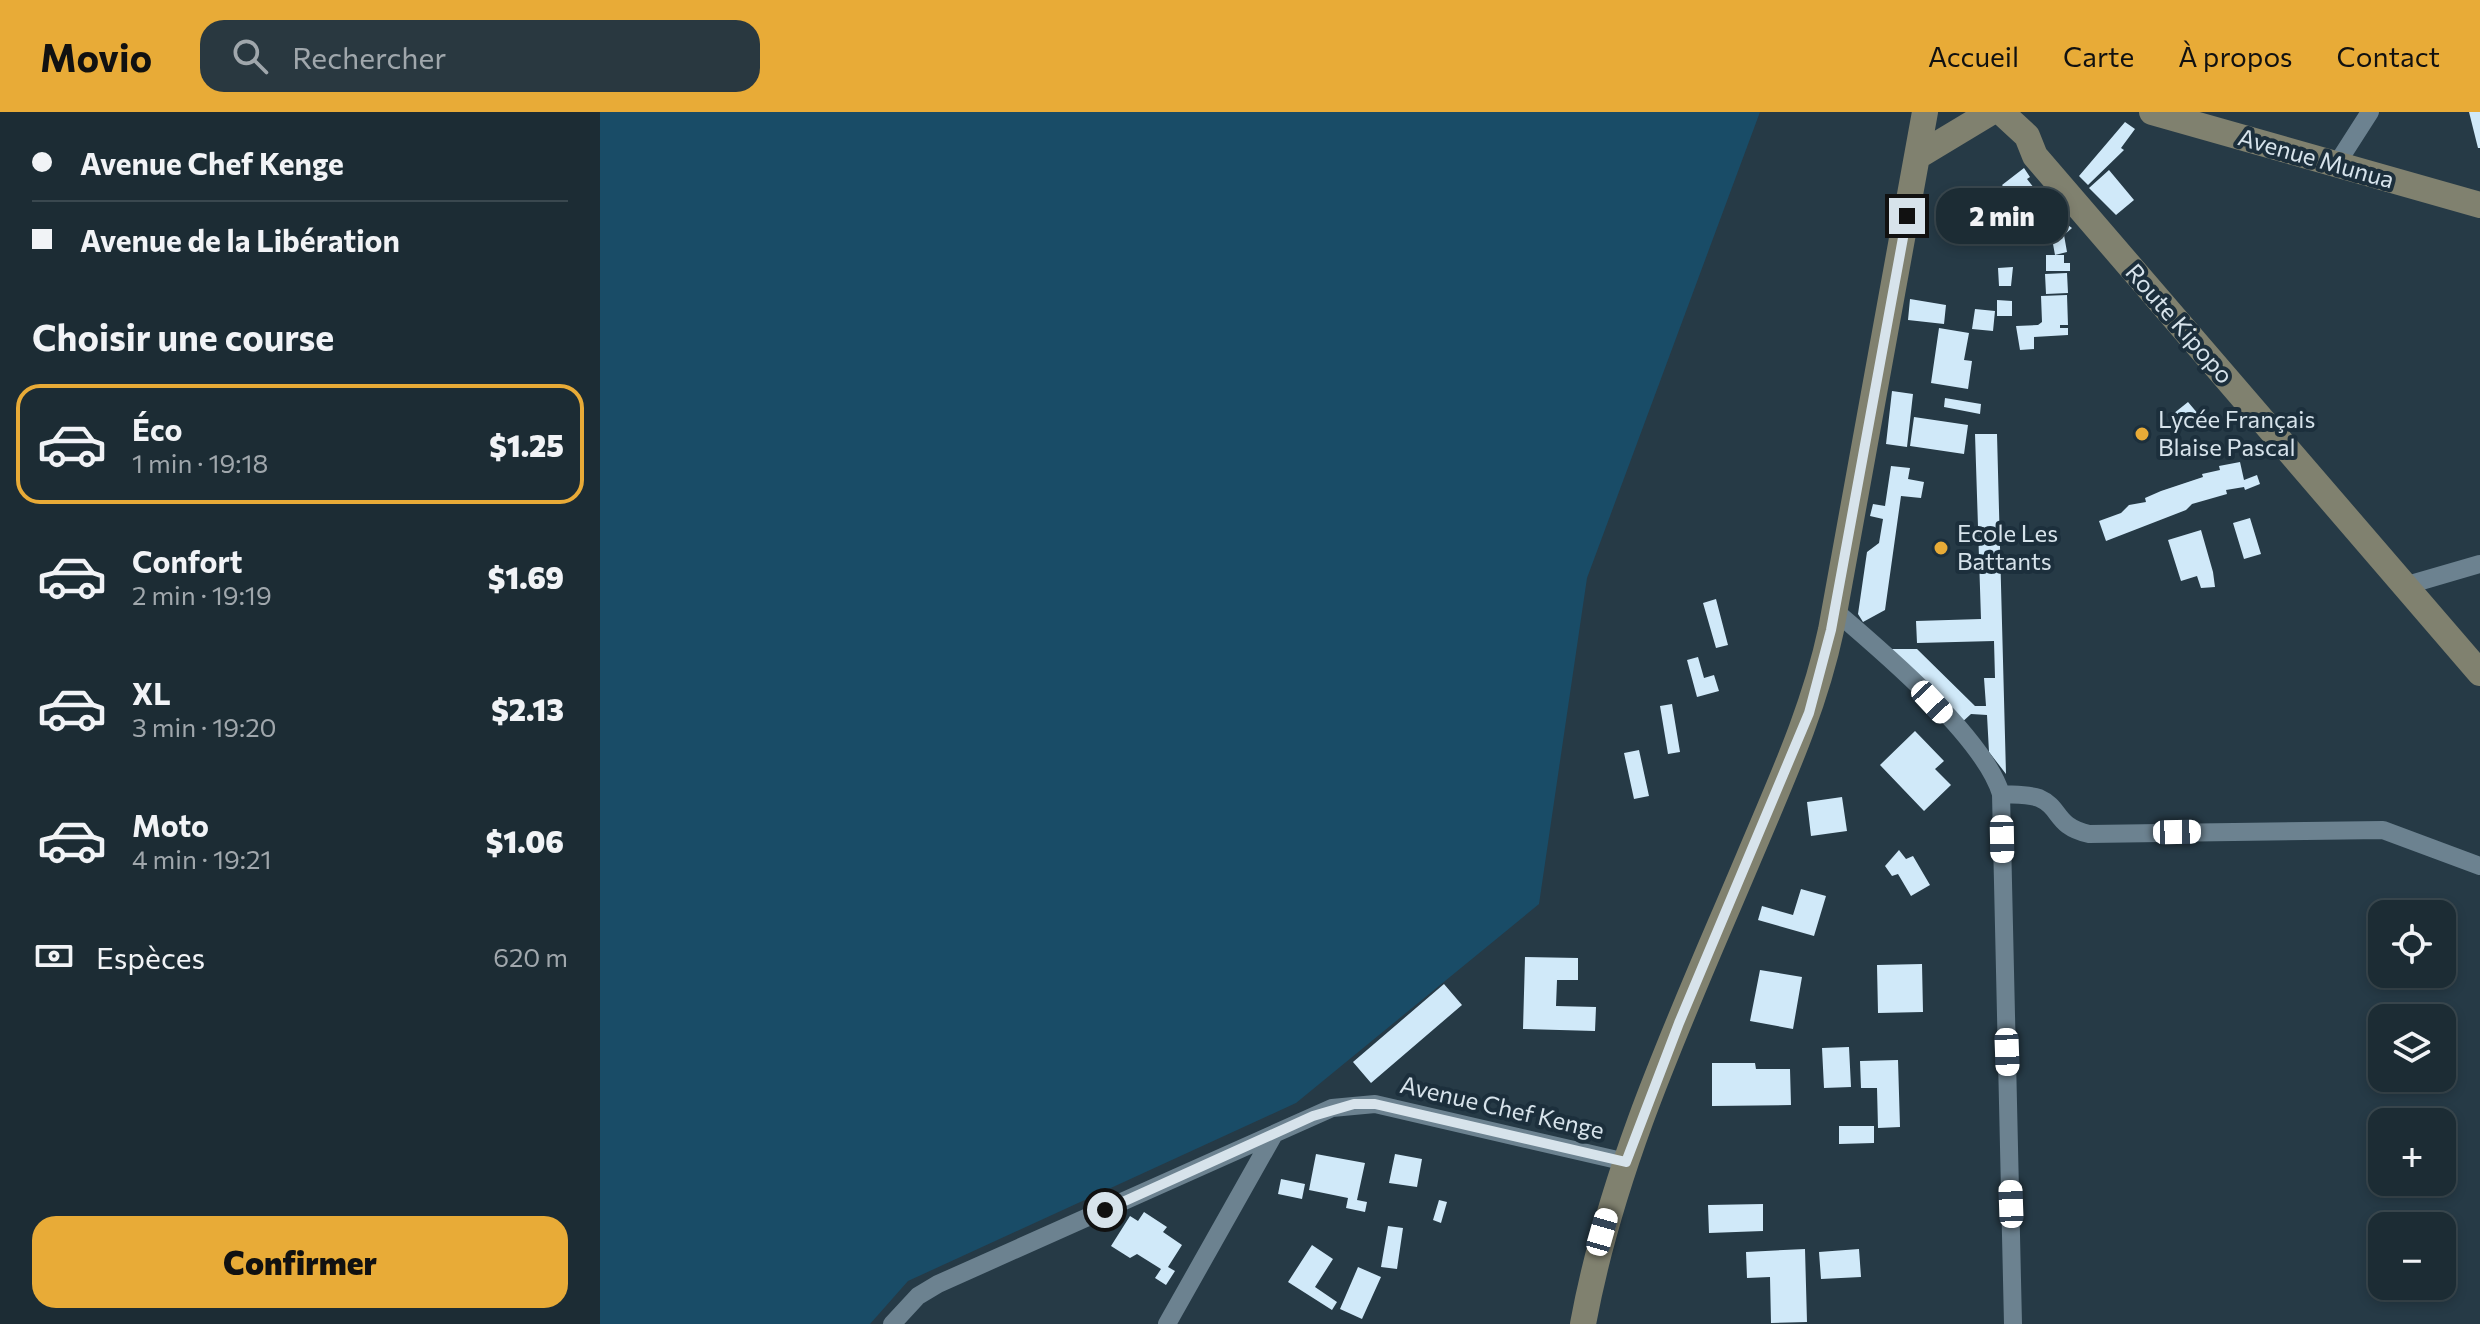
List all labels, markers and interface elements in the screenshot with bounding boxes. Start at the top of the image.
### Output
search box [200,20,760,92]
text: Movio [40,33,152,80]
icon: search [228,34,272,78]
text: Rechercher [292,38,446,75]
text: Accueil [1928,39,2019,73]
text: Carte [2063,39,2134,73]
text: À propos [2178,39,2293,73]
text: Contact [2337,39,2440,73]
street label: Avenue Munua [2235,121,2398,194]
text: Avenue Chef Kenge [80,144,344,181]
callout: 2 min [1935,188,2067,244]
route end [1889,198,1925,234]
text: 2 min [1969,200,2035,231]
text: Avenue de la Libération [80,221,400,258]
street label: Route Kipopo [2120,257,2240,389]
text: Choisir une course [32,314,334,358]
place label: Lycée Français Blaise Pascal [2158,404,2315,461]
icon: car [36,408,108,480]
text: Éco [132,410,182,447]
marker: Lycée Français Blaise Pascal [2133,425,2151,443]
text: $1.25 [489,426,564,463]
text: 1 min · 19:18 [132,447,268,478]
place label: Ecole Les Battants [1957,518,2058,575]
marker: Ecole Les Battants [1932,539,1950,557]
icon: car [36,540,108,612]
text: Confort [132,542,243,579]
text: $1.69 [488,558,564,595]
text: 2 min · 19:19 [132,579,272,610]
icon: car [36,672,108,744]
text: XL [132,674,171,711]
car [1907,676,1957,728]
text: $2.13 [491,690,564,727]
text: 3 min · 19:20 [132,711,277,742]
icon: car [36,804,108,876]
text: Moto [132,806,209,843]
car [1990,815,2014,863]
car [2153,820,2201,844]
text: $1.06 [486,822,564,859]
text: 4 min · 19:21 [132,843,272,874]
map controls [2368,900,2456,1300]
button: locate [2368,900,2456,988]
icon: cash [32,934,76,978]
text: Espèces [96,938,205,975]
text: 620 m [493,941,568,972]
button: layers [2368,1004,2456,1092]
car [1994,1028,2020,1076]
street label: Avenue Chef Kenge [1398,1069,1607,1144]
button: + [2368,1108,2456,1196]
car [1998,1180,2024,1228]
route start [1087,1192,1123,1228]
car [1584,1206,1620,1258]
button: − [2368,1212,2456,1300]
button: Confirmer [32,1216,568,1308]

